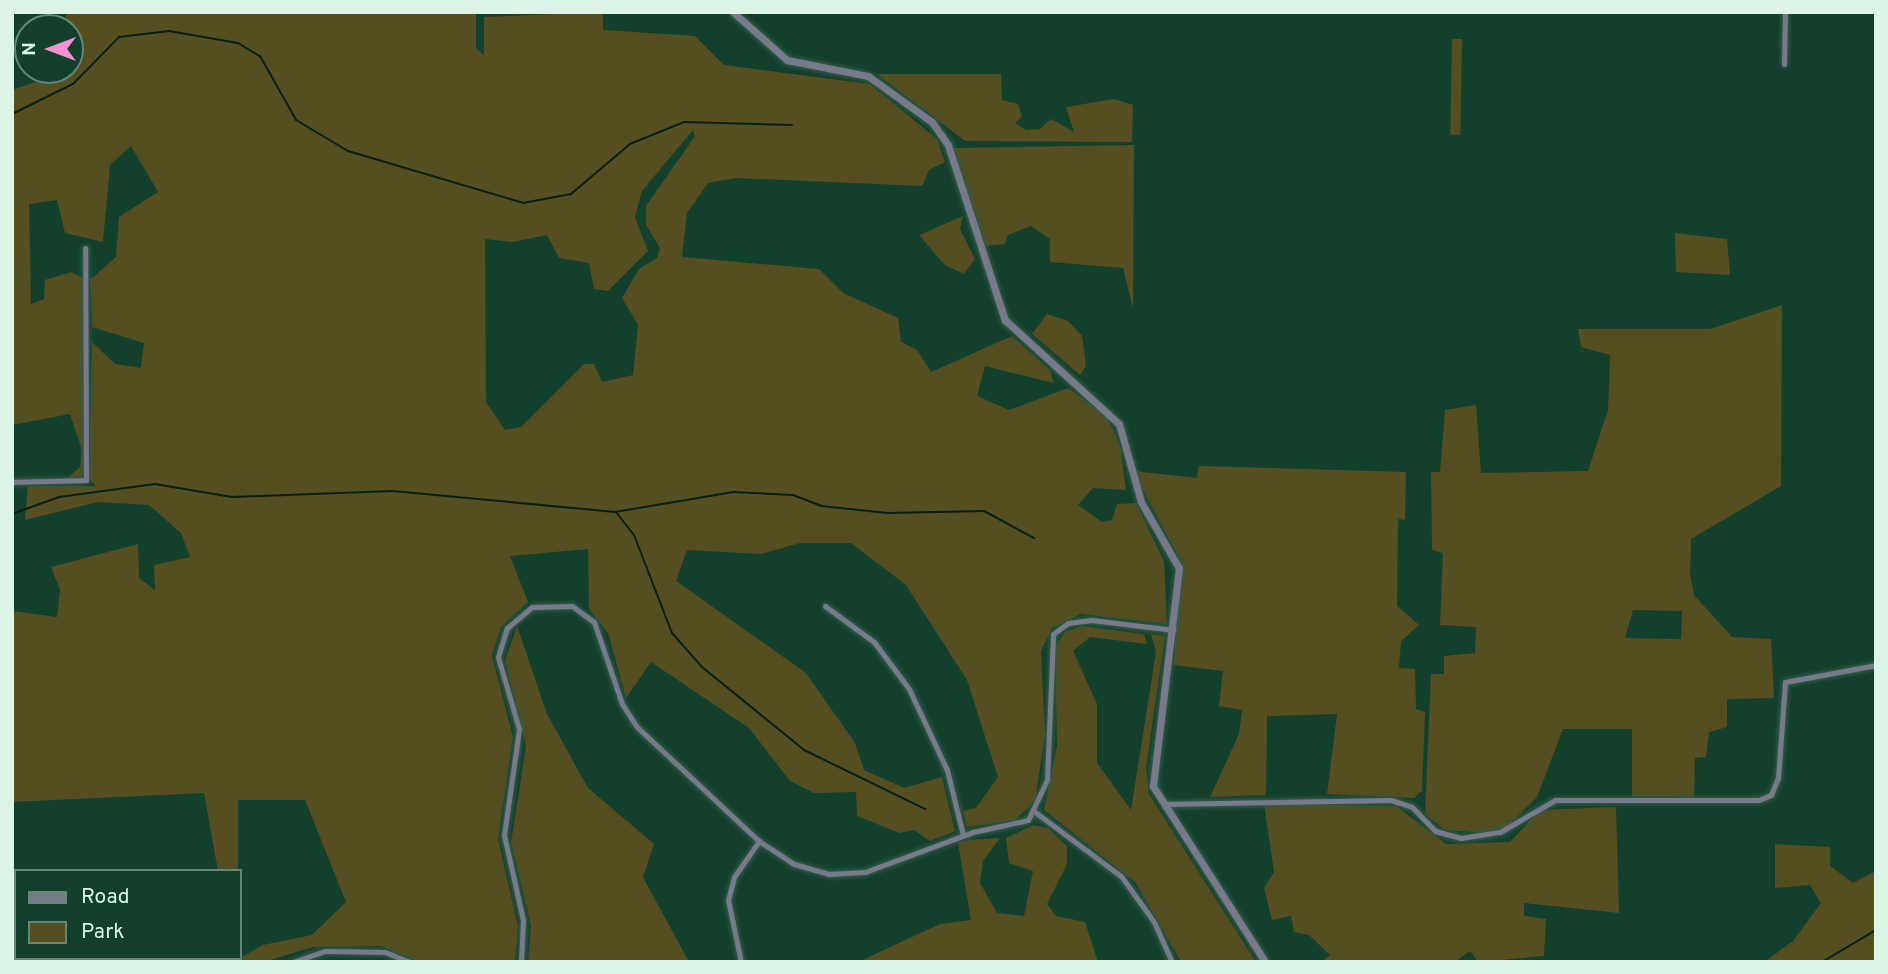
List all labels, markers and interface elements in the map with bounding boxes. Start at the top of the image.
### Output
north arrow [14,14,84,84]
text: N [18,42,42,56]
legend [14,869,242,960]
text: Road [81,884,130,911]
text: Park [81,919,124,946]

